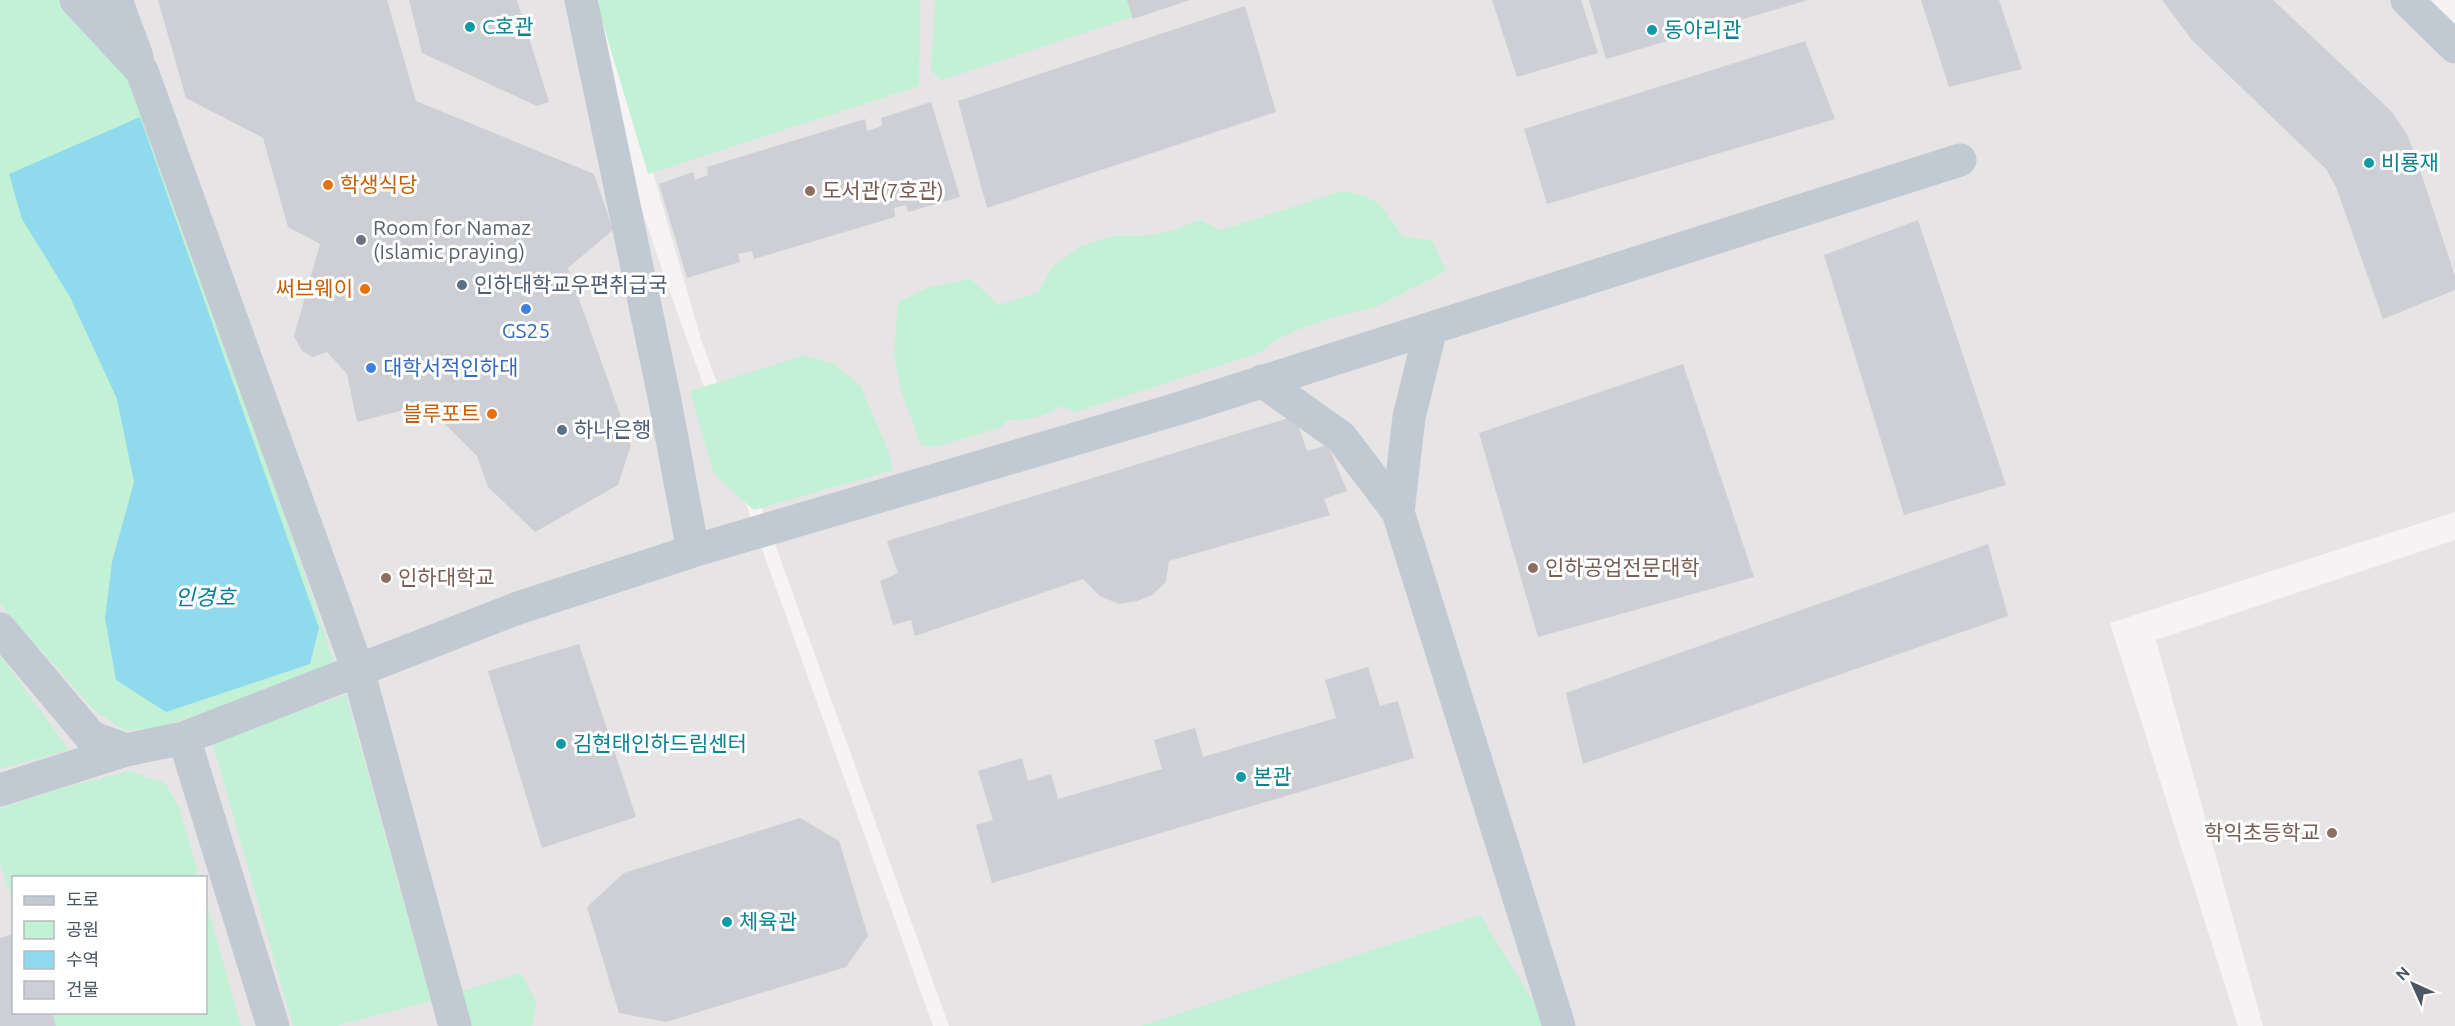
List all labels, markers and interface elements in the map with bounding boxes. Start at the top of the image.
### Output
place label: C호관 [482,14,534,38]
place label: 동아리관 [1664,17,1741,41]
marker: C호관 [463,20,477,34]
marker: 동아리관 [1645,23,1659,37]
place label: 비룡재 [2381,150,2439,174]
marker: 비룡재 [2362,156,2376,170]
place label: 학생식당 [340,172,417,196]
marker: 학생식당 [321,178,335,192]
place label: 도서관(7호관) [822,178,944,202]
marker: 도서관(7호관) [803,184,817,198]
place label: Room for Namaz (Islamic praying) [373,215,531,263]
marker: Room for Namaz (Islamic praying) [354,233,368,247]
place label: 인하대학교우편취급국 [474,272,667,296]
place label: 써브웨이 [276,276,353,300]
marker: 인하대학교우편취급국 [455,278,469,292]
marker: 써브웨이 [358,282,372,296]
marker: GS25 [519,302,533,316]
place label: GS25 [502,318,550,342]
place label: 대학서적인하대 [383,355,518,379]
marker: 대학서적인하대 [364,361,378,375]
place label: 블루포트 [403,401,480,425]
marker: 블루포트 [485,407,499,421]
place label: 하나은행 [574,417,651,441]
marker: 하나은행 [555,423,569,437]
place label: 인하공업전문대학 [1545,555,1700,579]
marker: 인하공업전문대학 [1526,561,1540,575]
place label: 인하대학교 [398,565,495,589]
marker: 인하대학교 [379,571,393,585]
water label: 인경호 [175,584,237,609]
place label: 김현태인하드림센터 [573,731,747,755]
marker: 김현태인하드림센터 [554,737,568,751]
place label: 본관 [1253,764,1292,788]
marker: 본관 [1234,770,1248,784]
place label: 학익초등학교 [2204,820,2320,844]
marker: 학익초등학교 [2325,826,2339,840]
legend [12,876,207,1014]
text: 도로 [66,889,99,909]
place label: 체육관 [739,909,797,933]
marker: 체육관 [720,915,734,929]
text: 공원 [66,919,99,939]
text: 수역 [66,949,99,969]
north arrow [2383,954,2443,1014]
text: N [2392,963,2413,984]
text: 건물 [66,979,99,999]

